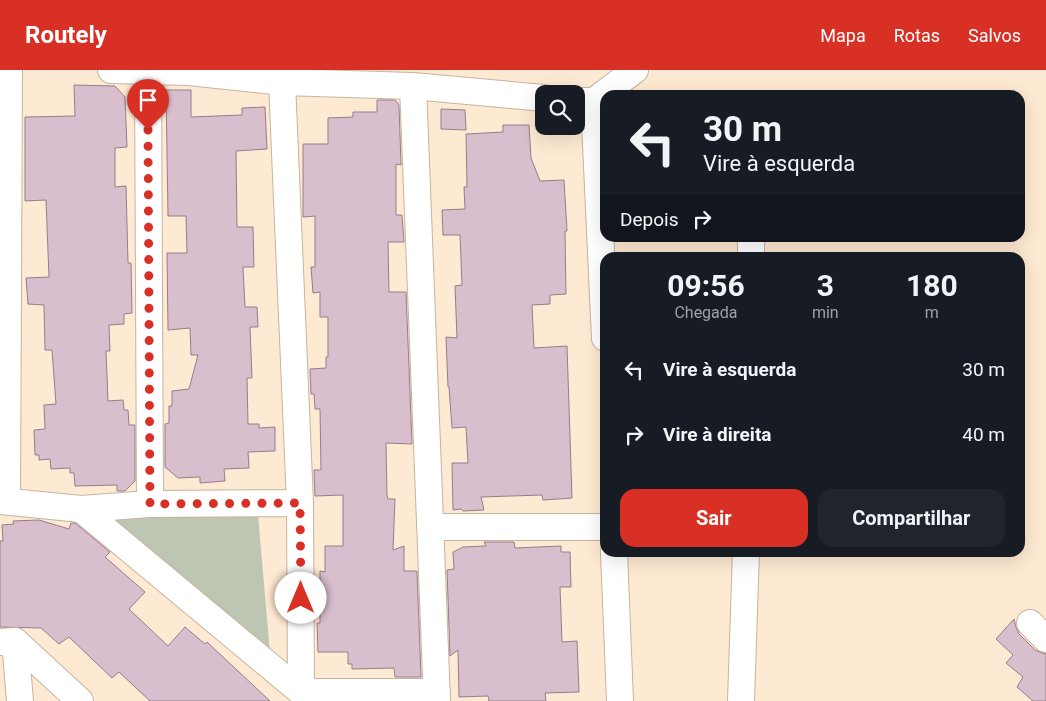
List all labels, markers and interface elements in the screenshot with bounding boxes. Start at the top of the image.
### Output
text: Routely [25,21,107,49]
text: Mapa [820,25,866,46]
text: Rotas [894,25,940,46]
text: Salvos [968,25,1021,46]
pin [127,79,169,130]
map controls [535,85,585,135]
button: search [535,85,585,135]
icon: arrive [134,86,162,114]
text: 30 m [703,109,782,150]
icon: left [620,110,685,175]
text: Vire à esquerda [703,151,855,176]
icon: right [688,205,716,233]
text: Depois [620,208,678,231]
text: 09:56 [667,268,745,303]
text: 3 [817,268,834,303]
text: 180 [906,268,958,303]
text: Chegada [674,303,738,322]
text: min [812,303,839,322]
text: m [925,303,939,322]
icon: left [620,356,648,384]
text: Vire à esquerda [663,358,796,381]
text: 30 m [962,358,1005,381]
icon: right [620,421,648,449]
text: Vire à direita [663,423,772,446]
text: 40 m [962,423,1005,446]
button: Sair [620,489,808,547]
button: Compartilhar [818,489,1005,547]
position arrow [274,571,326,623]

